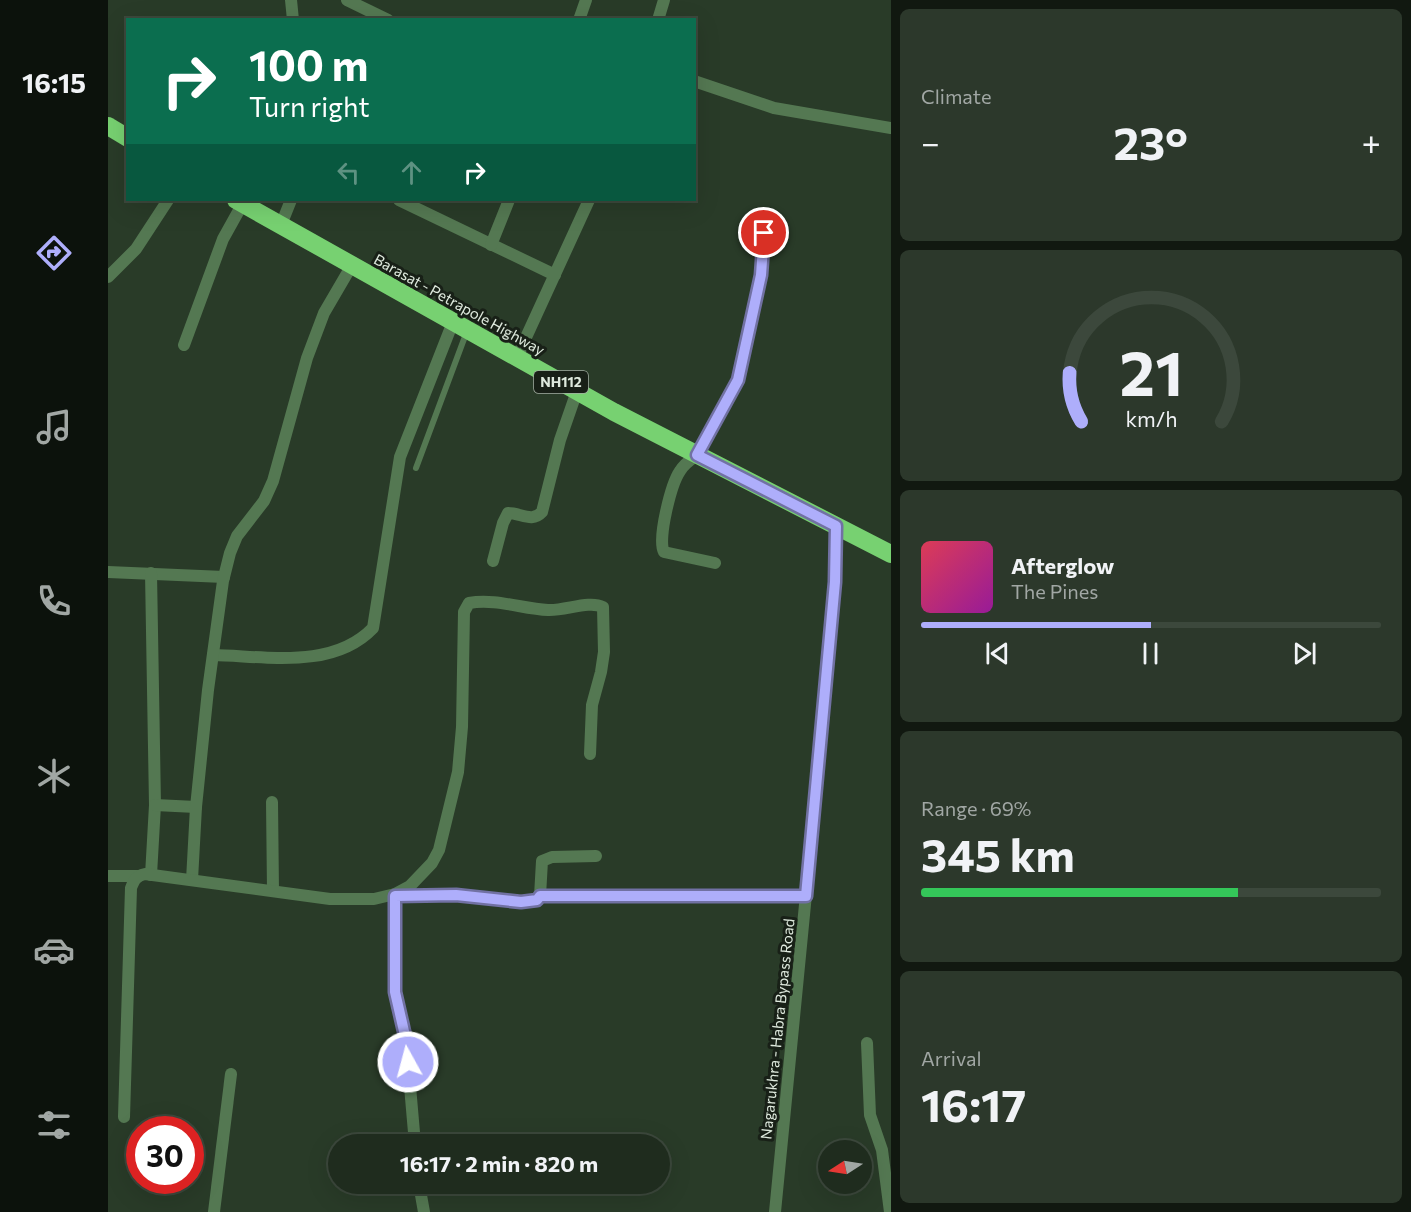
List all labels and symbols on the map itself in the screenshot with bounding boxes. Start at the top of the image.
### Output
pin [738,207,789,258]
street label: Barasat - Petrapole Highway [371,250,548,359]
road number: NH112 [534,371,588,393]
street label: Nagarukhra - Habra Bypass Road [756,918,798,1140]
position arrow [376,1030,440,1094]
speed limit sign: 30 [126,1116,204,1194]
north arrow [818,1140,872,1194]

